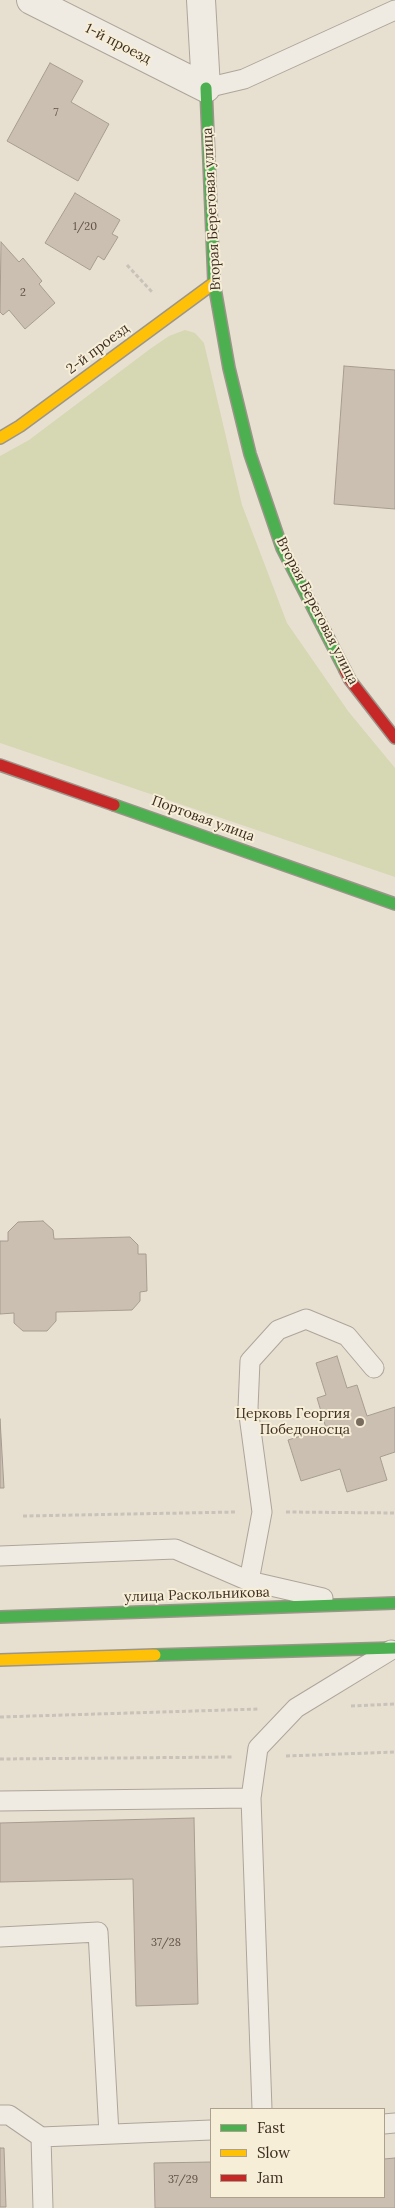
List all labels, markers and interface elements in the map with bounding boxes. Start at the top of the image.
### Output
street label: 1-й проезд [82,20,154,68]
house number: 7 [53,106,59,120]
street label: Вторая Береговая улица [199,127,225,291]
house number: 1/20 [73,220,97,234]
house number: 2 [20,286,26,300]
street label: 2-й проезд [63,320,133,378]
street label: Вторая Береговая улица [272,534,362,688]
street label: Портовая улица [149,793,257,845]
place label: Церковь Георгия Победоносца [236,1406,350,1438]
marker: Церковь Георгия Победоносца [354,1416,366,1428]
street label: улица Раскольникова [124,1584,270,1606]
house number: 37/28 [151,1936,181,1950]
legend [210,2108,385,2198]
text: Fast [257,2118,285,2137]
text: Slow [257,2143,290,2162]
text: Jam [257,2168,284,2187]
house number: 37/29 [168,2173,198,2187]

